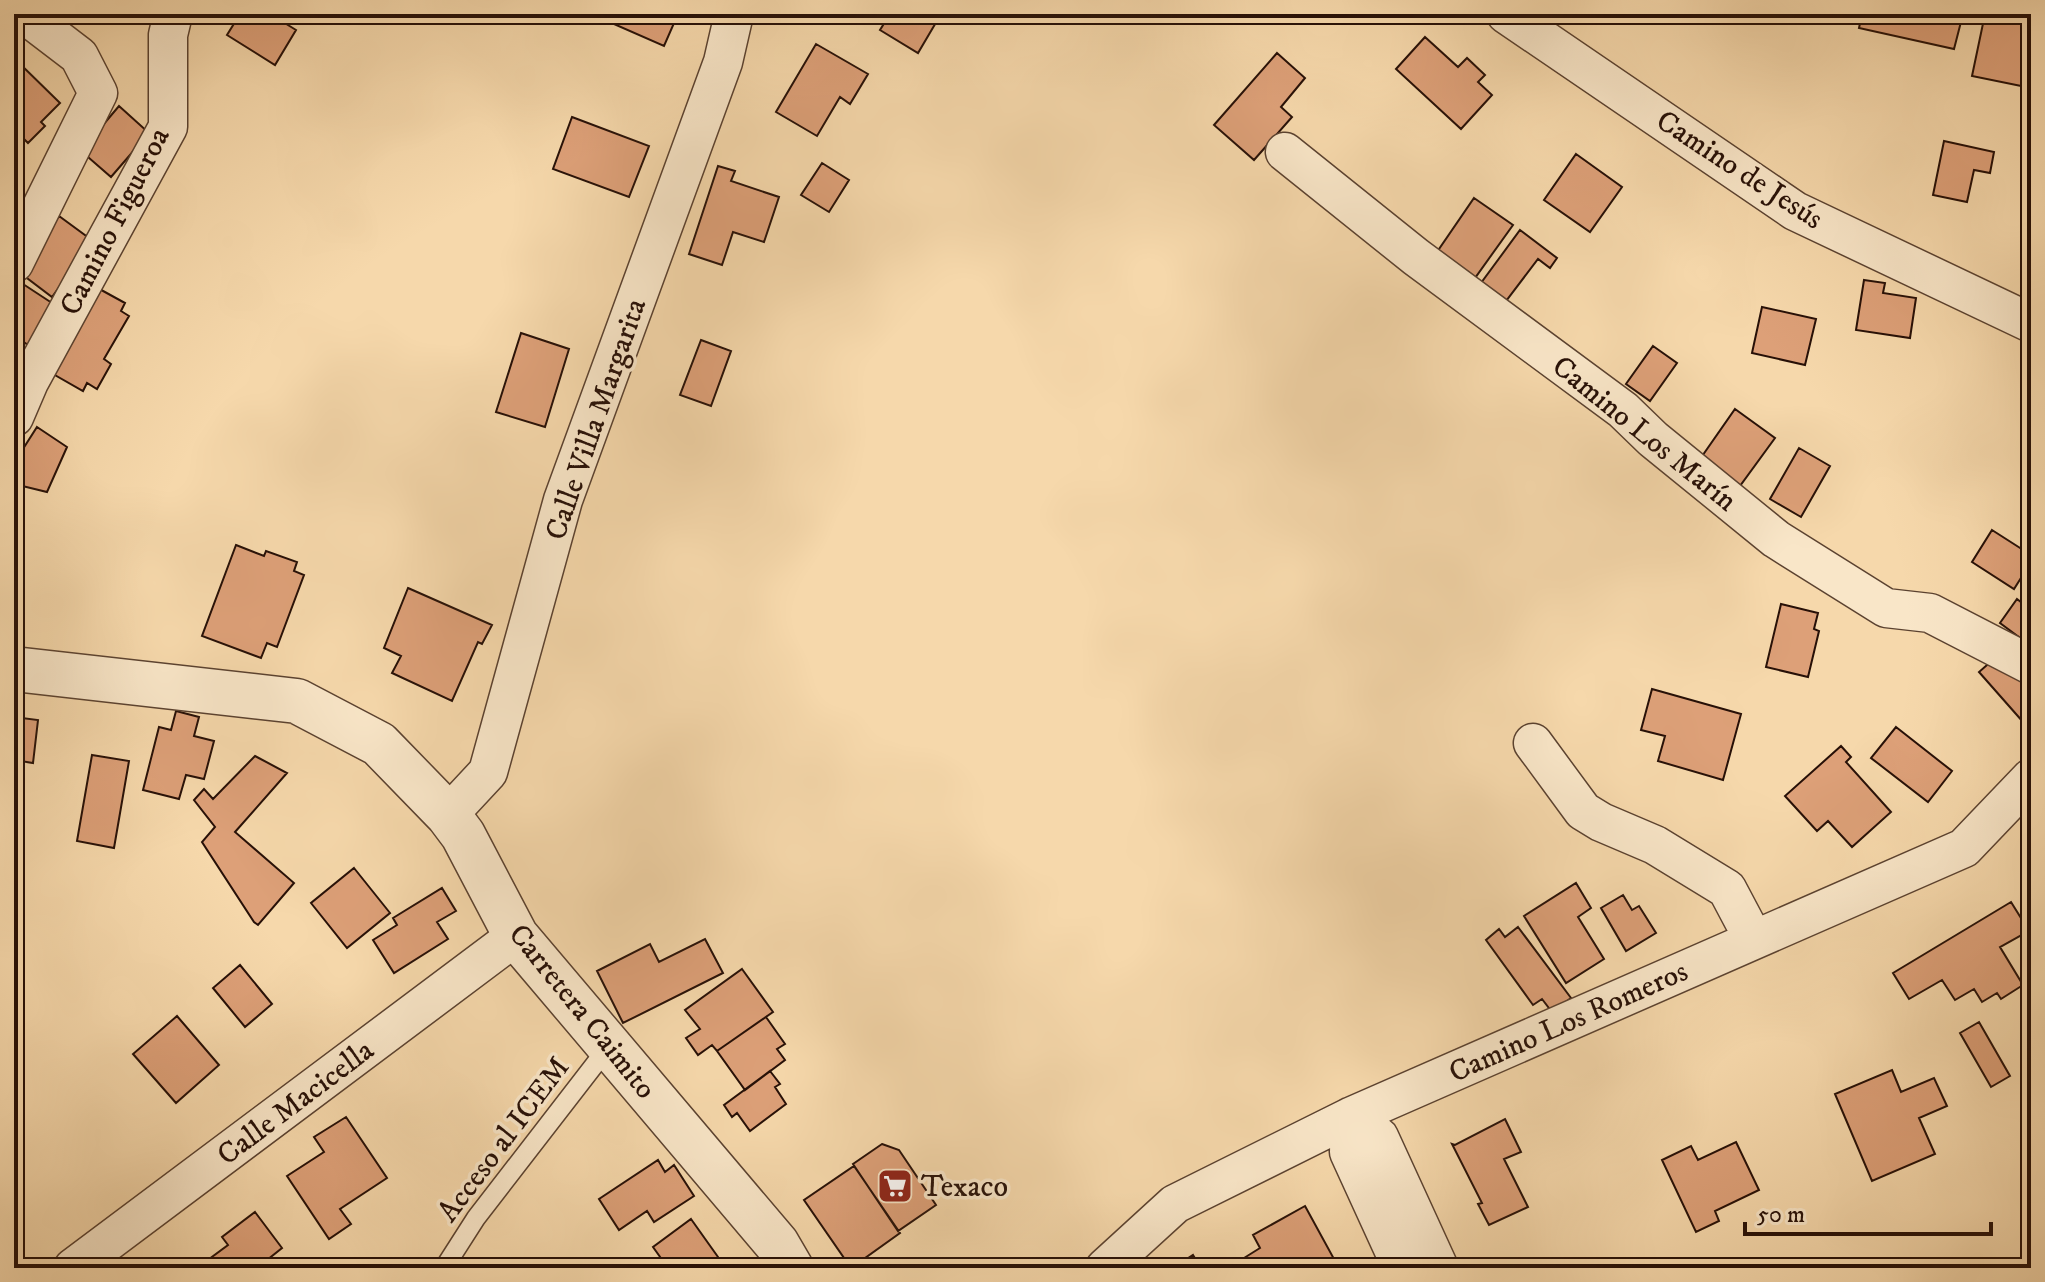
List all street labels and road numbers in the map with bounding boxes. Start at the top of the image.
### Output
street label: Camino de Jesús [1649,103,1830,238]
street label: Camino Figueroa [52,121,179,322]
street label: Calle Villa Margarita [538,294,655,545]
street label: Camino Los Marín [1544,348,1744,520]
street label: Carretera Caimito [500,917,664,1107]
street label: Camino Los Romeros [1444,953,1694,1092]
street label: Calle Macicella [210,1032,382,1174]
street label: Acceso al ICEM [430,1050,578,1230]

